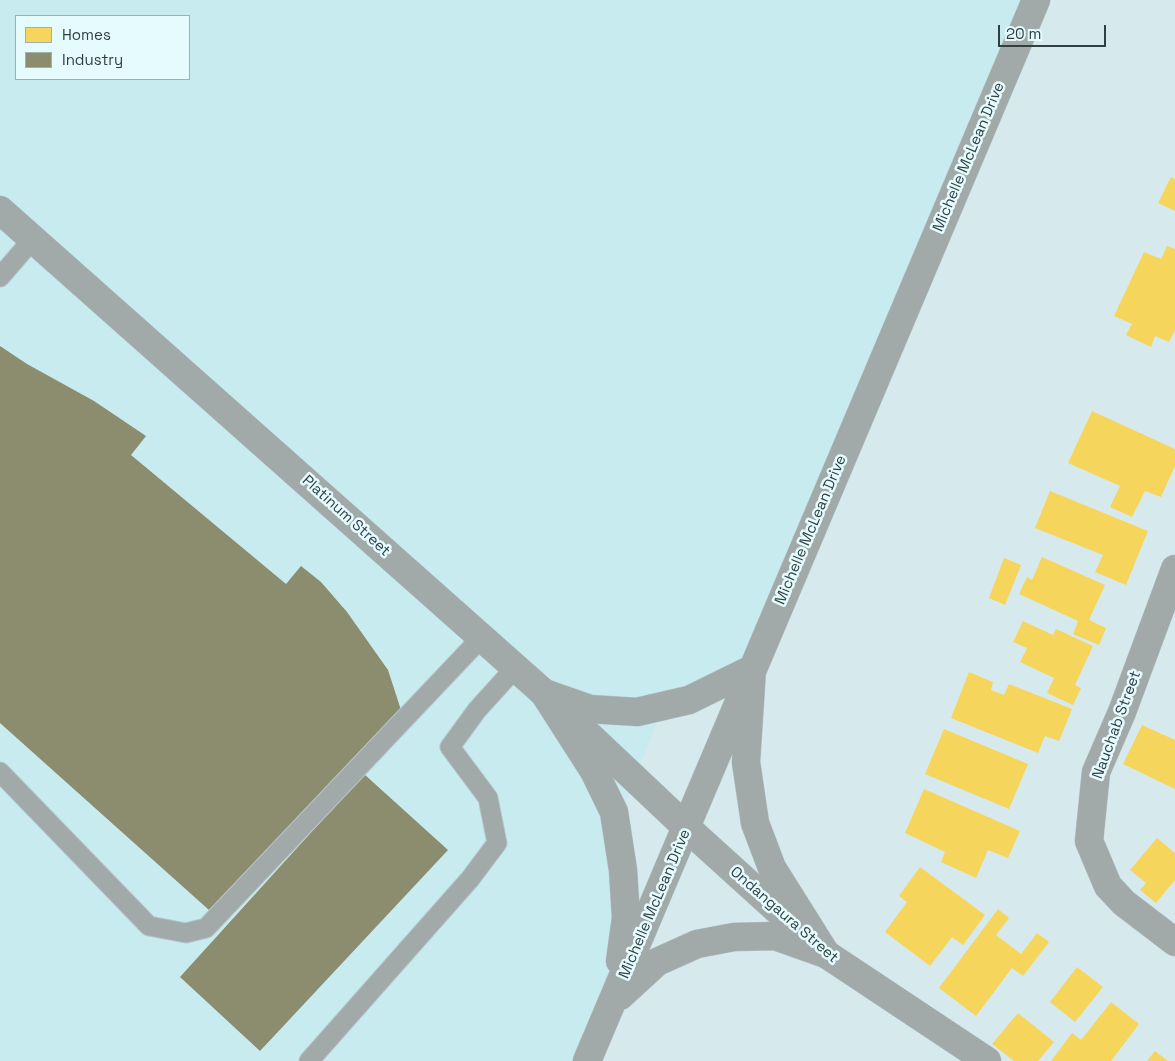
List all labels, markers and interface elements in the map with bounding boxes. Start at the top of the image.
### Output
legend [15,15,190,80]
scale bar [1000,15,1108,47]
text: 20 m [1006,24,1041,43]
text: Homes [62,25,111,44]
text: Industry [62,50,123,69]
street label: Michelle McLean Drive [929,80,1009,234]
street label: Michelle McLean Drive [771,453,851,607]
street label: Platinum Street [298,472,394,560]
street label: Nauchab Street [1089,668,1145,782]
street label: Michelle McLean Drive [615,827,695,981]
street label: Ondangaura Street [726,863,842,967]

